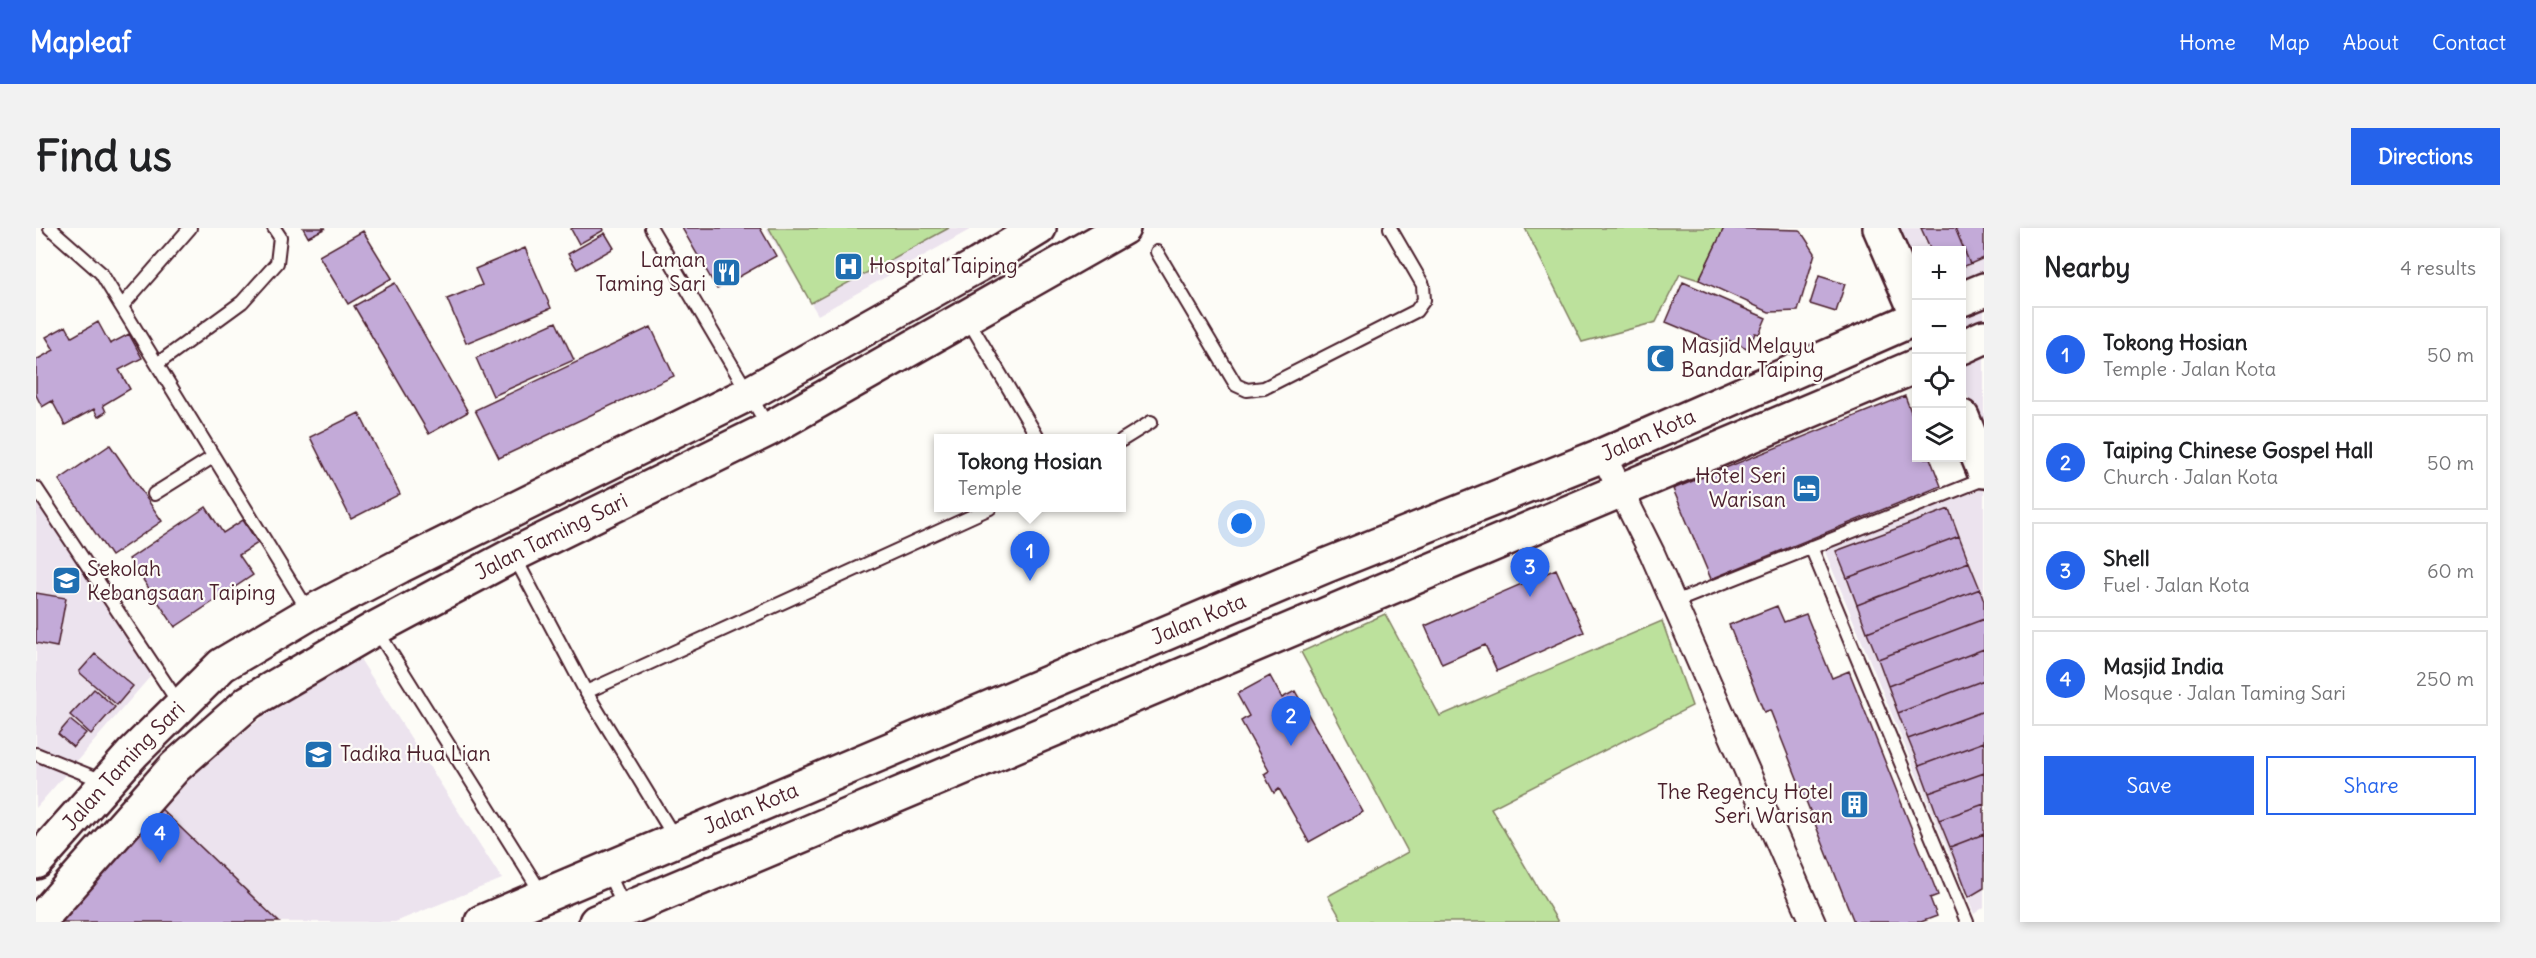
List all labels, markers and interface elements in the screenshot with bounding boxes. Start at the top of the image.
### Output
text: Mapleaf [30,24,131,60]
text: Home [2179,29,2236,56]
text: Map [2269,29,2310,56]
text: About [2343,29,2399,56]
text: Contact [2432,29,2506,56]
button: Directions [2351,128,2500,185]
text: Find us [36,130,172,182]
place label: Laman Taming Sari [595,246,706,297]
map controls [1912,246,1966,462]
button: + [1912,246,1966,300]
hospital icon: Hospital Taiping [832,250,864,282]
text: Nearby [2044,251,2130,284]
place label: Hospital Taiping [869,252,1018,279]
text: 4 results [2400,255,2476,280]
restaurant icon: Laman Taming Sari [711,256,743,288]
button: − [1912,300,1966,354]
text: Tokong Hosian [2103,328,2248,356]
place label: Masjid Melayu Bandar Taiping [1681,332,1824,383]
mosque icon: Masjid Melayu Bandar Taiping [1644,342,1676,374]
text: 1 [2062,342,2069,367]
text: 50 m [2427,342,2474,367]
button: locate [1912,354,1966,408]
text: Temple · Jalan Kota [2103,356,2276,381]
street label: Jalan Kota [1597,402,1699,467]
button: layers [1912,408,1966,462]
popup [934,434,1126,512]
text: Taiping Chinese Gospel Hall [2103,436,2373,464]
text: Tokong Hosian [958,447,1102,475]
text: 2 [2060,450,2071,475]
text: 50 m [2427,450,2474,475]
place label: Hotel Seri Warisan [1695,462,1786,513]
text: Church · Jalan Kota [2103,464,2278,489]
hotel icon: Hotel Seri Warisan [1791,472,1823,504]
text: Temple [958,475,1022,500]
street label: Jalan Taming Sari [470,487,632,586]
your location [1227,509,1256,538]
pin: 1 [1010,532,1050,581]
text: Shell [2103,544,2150,572]
pin: 3 [1510,548,1550,597]
place label: Sekolah Kebangsaan Taiping [87,555,276,606]
text: 3 [2060,558,2071,583]
text: 60 m [2427,558,2474,583]
school or university icon: Sekolah Kebangsaan Taiping [50,565,82,597]
text: Fuel · Jalan Kota [2103,572,2250,597]
street label: Jalan Kota [1147,587,1250,651]
text: Masjid India [2103,652,2224,680]
text: 4 [2060,666,2071,691]
text: 250 m [2416,666,2474,691]
text: Mosque · Jalan Taming Sari [2103,680,2346,705]
street label: Jalan Taming Sari [56,695,190,836]
pin: 2 [1272,696,1310,746]
school or university icon: Tadika Hua Lian [303,738,335,770]
place label: Tadika Hua Lian [340,740,491,767]
button: Save [2044,756,2254,815]
button: Share [2266,756,2476,815]
street label: Jalan Kota [699,776,802,840]
place label: The Regency Hotel Seri Warisan [1657,778,1833,829]
building icon: The Regency Hotel Seri Warisan [1838,788,1870,820]
pin: 4 [140,814,180,863]

